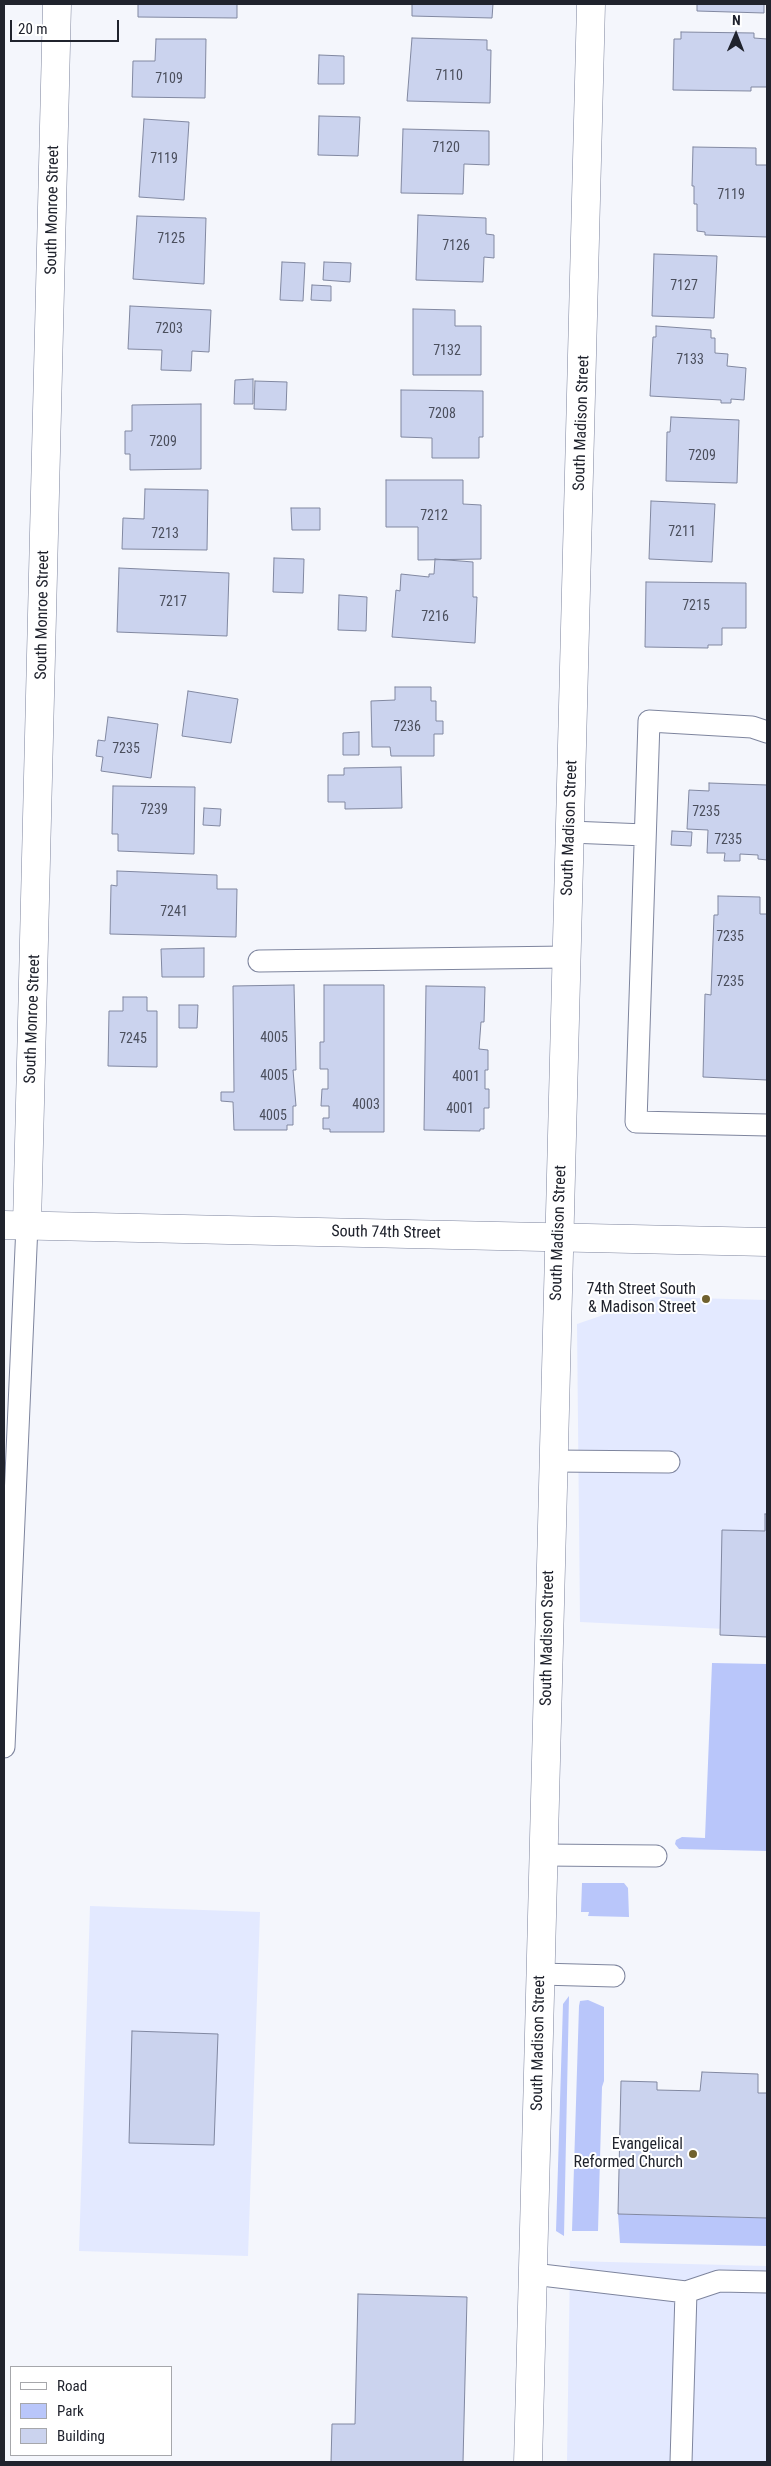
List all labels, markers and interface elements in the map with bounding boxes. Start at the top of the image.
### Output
scale bar [12,10,121,42]
north arrow [711,10,761,60]
text: N [732,12,741,28]
text: 20 m [18,20,48,38]
house number: 7110 [435,68,463,84]
house number: 7109 [155,71,183,87]
house number: 7120 [432,140,460,156]
street label: South Monroe Street [42,145,64,275]
house number: 7119 [150,151,178,167]
house number: 7119 [717,187,745,203]
house number: 7125 [157,231,185,247]
house number: 7126 [442,238,470,254]
house number: 7127 [670,278,698,294]
house number: 7203 [155,321,183,337]
house number: 7132 [433,343,461,359]
house number: 7133 [676,352,704,368]
street label: South Madison Street [570,355,594,491]
house number: 7208 [428,406,456,422]
house number: 7209 [149,434,177,450]
house number: 7209 [688,448,716,464]
house number: 7212 [420,508,448,524]
house number: 7211 [668,524,696,540]
house number: 7213 [151,526,179,542]
street label: South Monroe Street [32,550,54,680]
house number: 7217 [159,594,187,610]
house number: 7215 [682,598,710,614]
house number: 7216 [421,609,449,625]
house number: 7236 [393,719,421,735]
house number: 7235 [112,741,140,757]
street label: South Madison Street [558,760,582,896]
house number: 7239 [140,802,168,818]
house number: 7235 [692,804,720,820]
house number: 7235 [714,832,742,848]
house number: 7241 [160,904,188,920]
house number: 7235 [716,929,744,945]
street label: South Monroe Street [21,954,45,1084]
house number: 7235 [716,974,744,990]
house number: 4005 [260,1030,288,1046]
house number: 7245 [119,1031,147,1047]
house number: 4005 [260,1068,288,1084]
house number: 4001 [452,1069,480,1085]
house number: 4003 [352,1097,380,1113]
house number: 4001 [446,1101,474,1117]
house number: 4005 [259,1108,287,1124]
street label: South Madison Street [547,1165,571,1301]
street label: South 74th Street [331,1222,441,1244]
place label: 74th Street South & Madison Street [586,1280,696,1318]
marker: 74th Street South & Madison Street [700,1293,712,1305]
street label: South Madison Street [537,1570,559,1706]
street label: South Madison Street [528,1975,550,2111]
place label: Evangelical Reformed Church [574,2135,683,2173]
marker: Evangelical Reformed Church [687,2148,699,2160]
legend [10,2366,172,2456]
text: Road [57,2377,87,2395]
text: Park [57,2402,84,2420]
text: Building [57,2427,105,2445]

